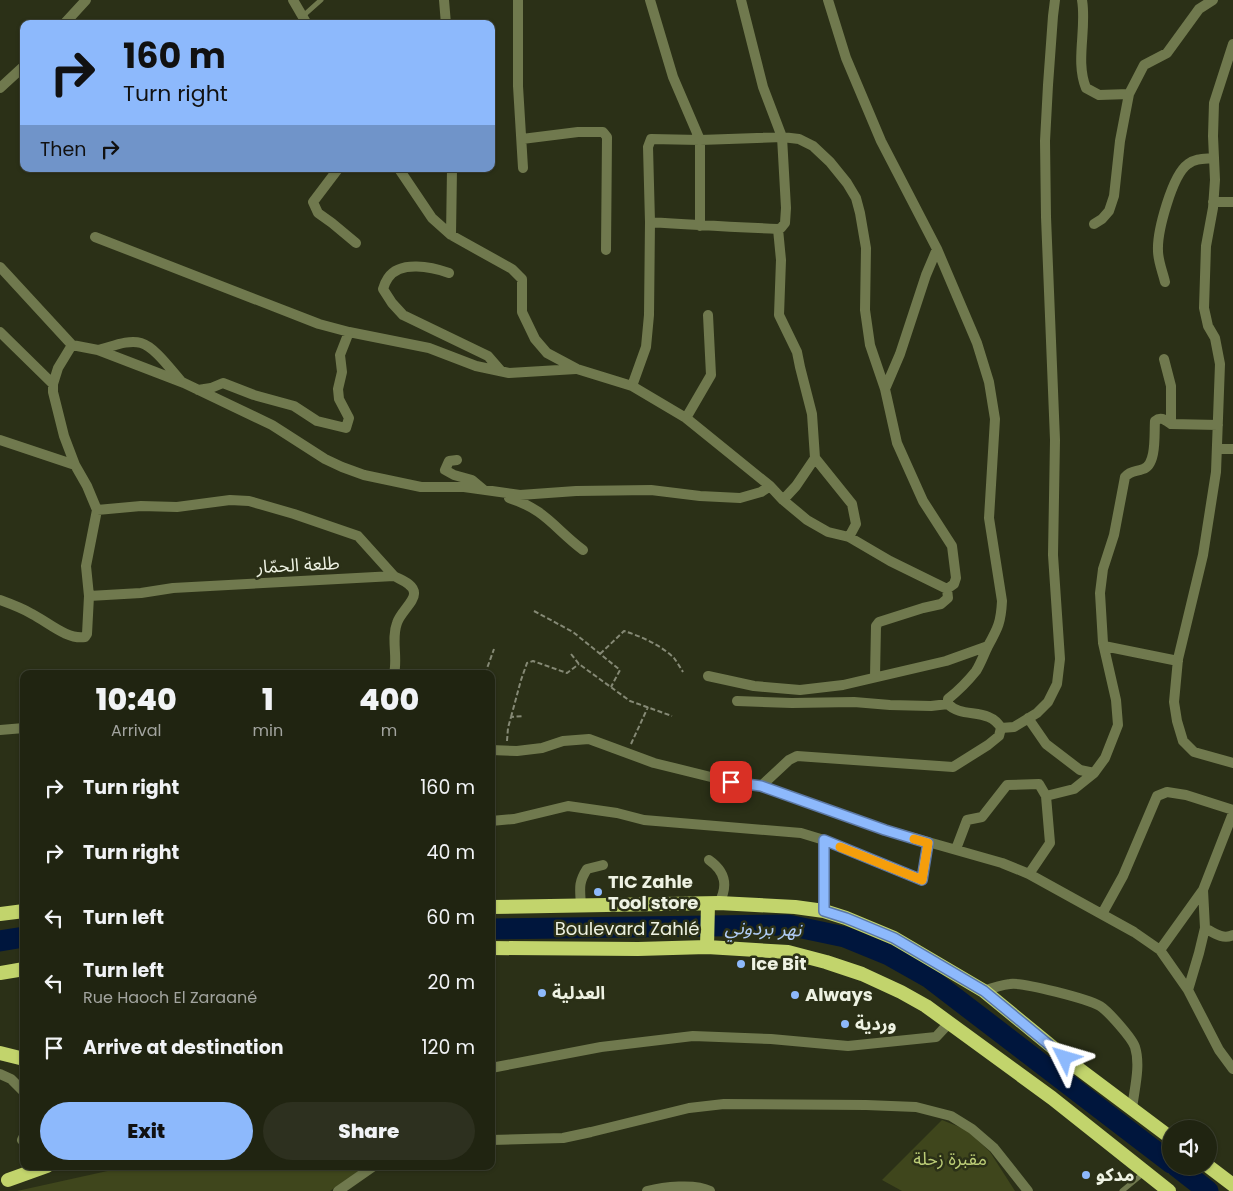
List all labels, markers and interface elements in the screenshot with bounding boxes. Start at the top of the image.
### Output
text: 160 m [123,31,226,80]
icon: right [40,40,105,105]
text: Turn right [123,78,228,109]
icon: right [96,135,124,163]
text: Then [40,136,86,163]
street label: طلعة الحمّار [255,550,340,579]
text: 10:40 [96,678,177,721]
text: 1 [262,678,274,721]
text: 400 [359,678,419,721]
text: Arrival [111,719,161,742]
text: min [252,719,283,742]
text: m [381,719,397,742]
pin [710,761,752,803]
icon: arrive [717,768,745,796]
icon: right [40,774,68,802]
text: Turn right [83,774,179,801]
text: 160 m [420,774,475,801]
icon: right [40,839,68,867]
text: Turn right [83,839,179,866]
text: 40 m [426,839,475,866]
place label: TIC Zahle Tool store [608,869,698,915]
marker: TIC Zahle Tool store [592,886,604,898]
icon: left [40,904,68,932]
text: Turn left [83,904,164,931]
text: 60 m [426,904,475,931]
water label: نهر بردوني [724,914,804,945]
street label: Boulevard Zahlé [555,916,699,941]
place label: Ice Bit [751,951,807,976]
text: Turn left [83,957,164,984]
marker: Ice Bit [735,958,747,970]
icon: left [40,969,68,997]
text: 20 m [427,969,475,996]
place label: العدلية [552,980,605,1005]
place label: Always [805,982,873,1007]
text: Rue Haoch El Zaraané [83,986,257,1009]
marker: العدلية [536,987,548,999]
marker: Always [789,989,801,1001]
place label: وردية [855,1011,897,1036]
marker: وردية [839,1018,851,1030]
position arrow [1038,1031,1090,1083]
icon: arrive [40,1034,68,1062]
text: Arrive at destination [83,1034,284,1061]
text: 120 m [421,1034,475,1061]
button: Exit [40,1102,253,1160]
button: Share [263,1102,475,1160]
map controls [1162,1120,1217,1175]
button: sound [1162,1120,1217,1175]
park label: مقبرة زحلة [913,1146,987,1171]
place label: مدكو [1096,1162,1134,1187]
marker: مدكو [1080,1169,1092,1181]

